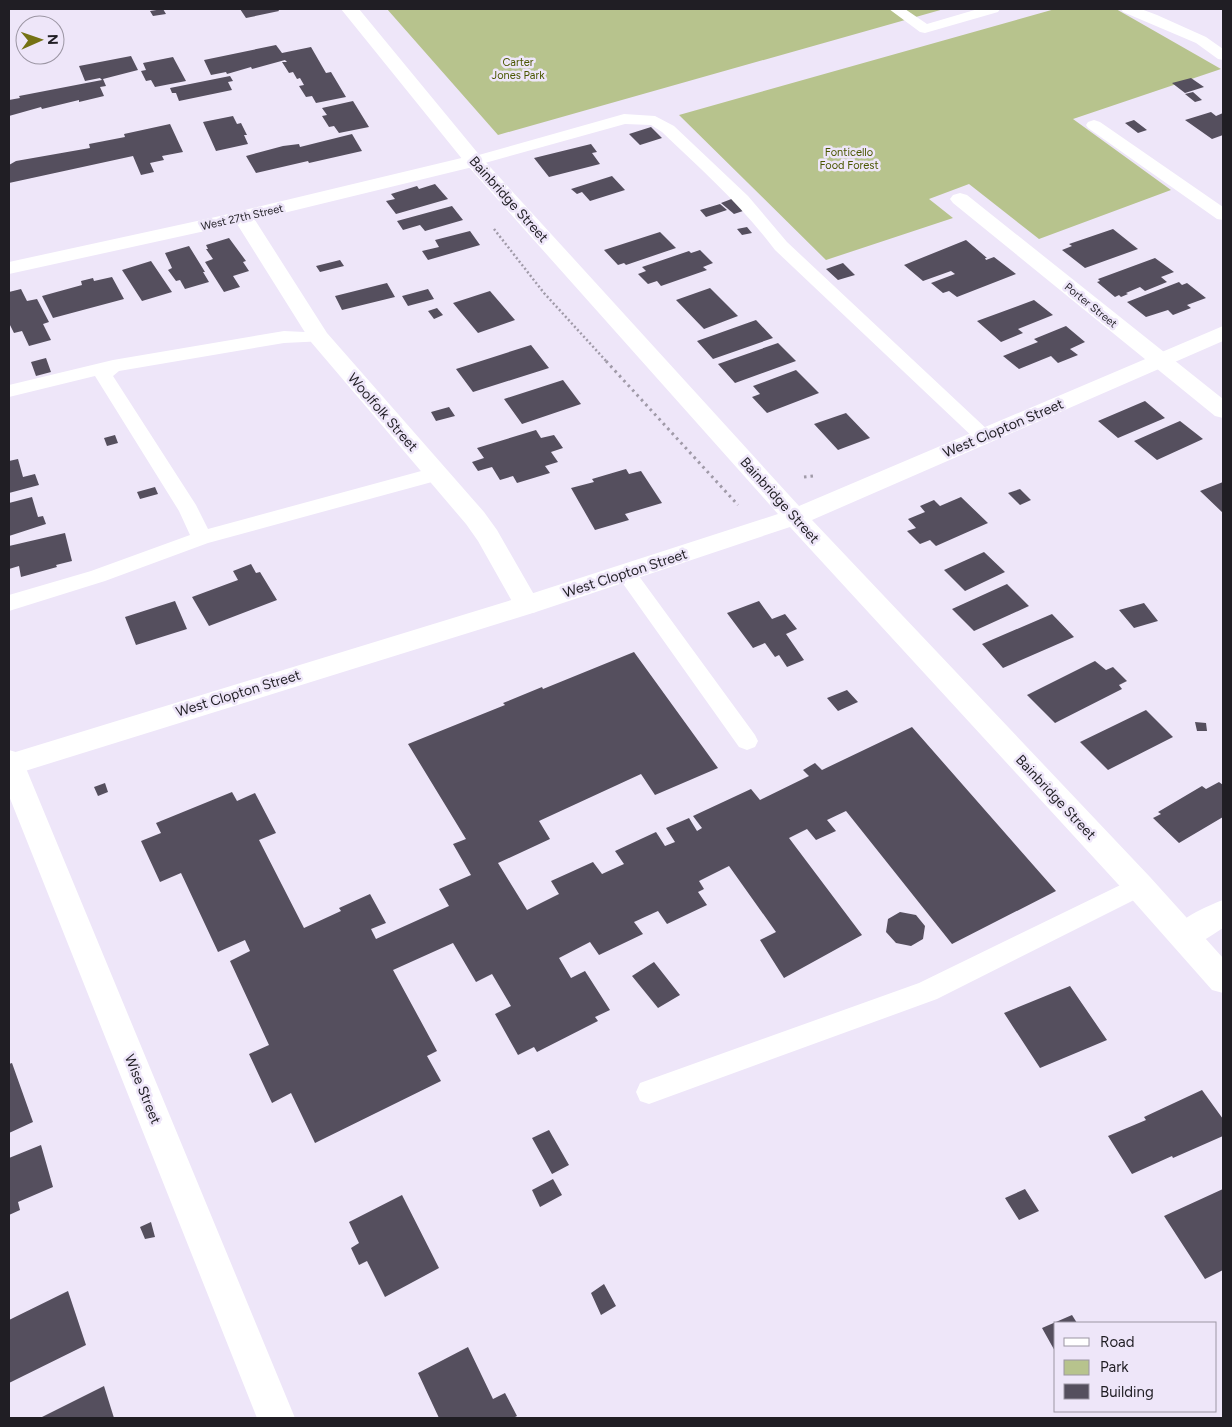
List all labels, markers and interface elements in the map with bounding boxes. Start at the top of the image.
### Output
north arrow [15,15,65,65]
text: N [44,34,61,45]
park label: Carter Jones Park [492,56,545,82]
park label: Fonticello Food Forest [819,146,879,172]
street label: Bainbridge Street [466,153,552,246]
street label: West 27th Street [200,202,284,233]
street label: Porter Street [1062,280,1120,330]
street label: Woolfolk Street [344,370,421,455]
street label: West Clopton Street [940,395,1066,462]
street label: Bainbridge Street [737,454,823,547]
street label: West Clopton Street [561,545,689,602]
street label: West Clopton Street [174,666,302,720]
street label: Bainbridge Street [1012,751,1099,843]
street label: Wise Street [121,1052,164,1126]
legend [1054,1322,1217,1412]
text: Road [1100,1333,1135,1351]
text: Park [1100,1358,1129,1376]
text: Building [1100,1383,1154,1401]

